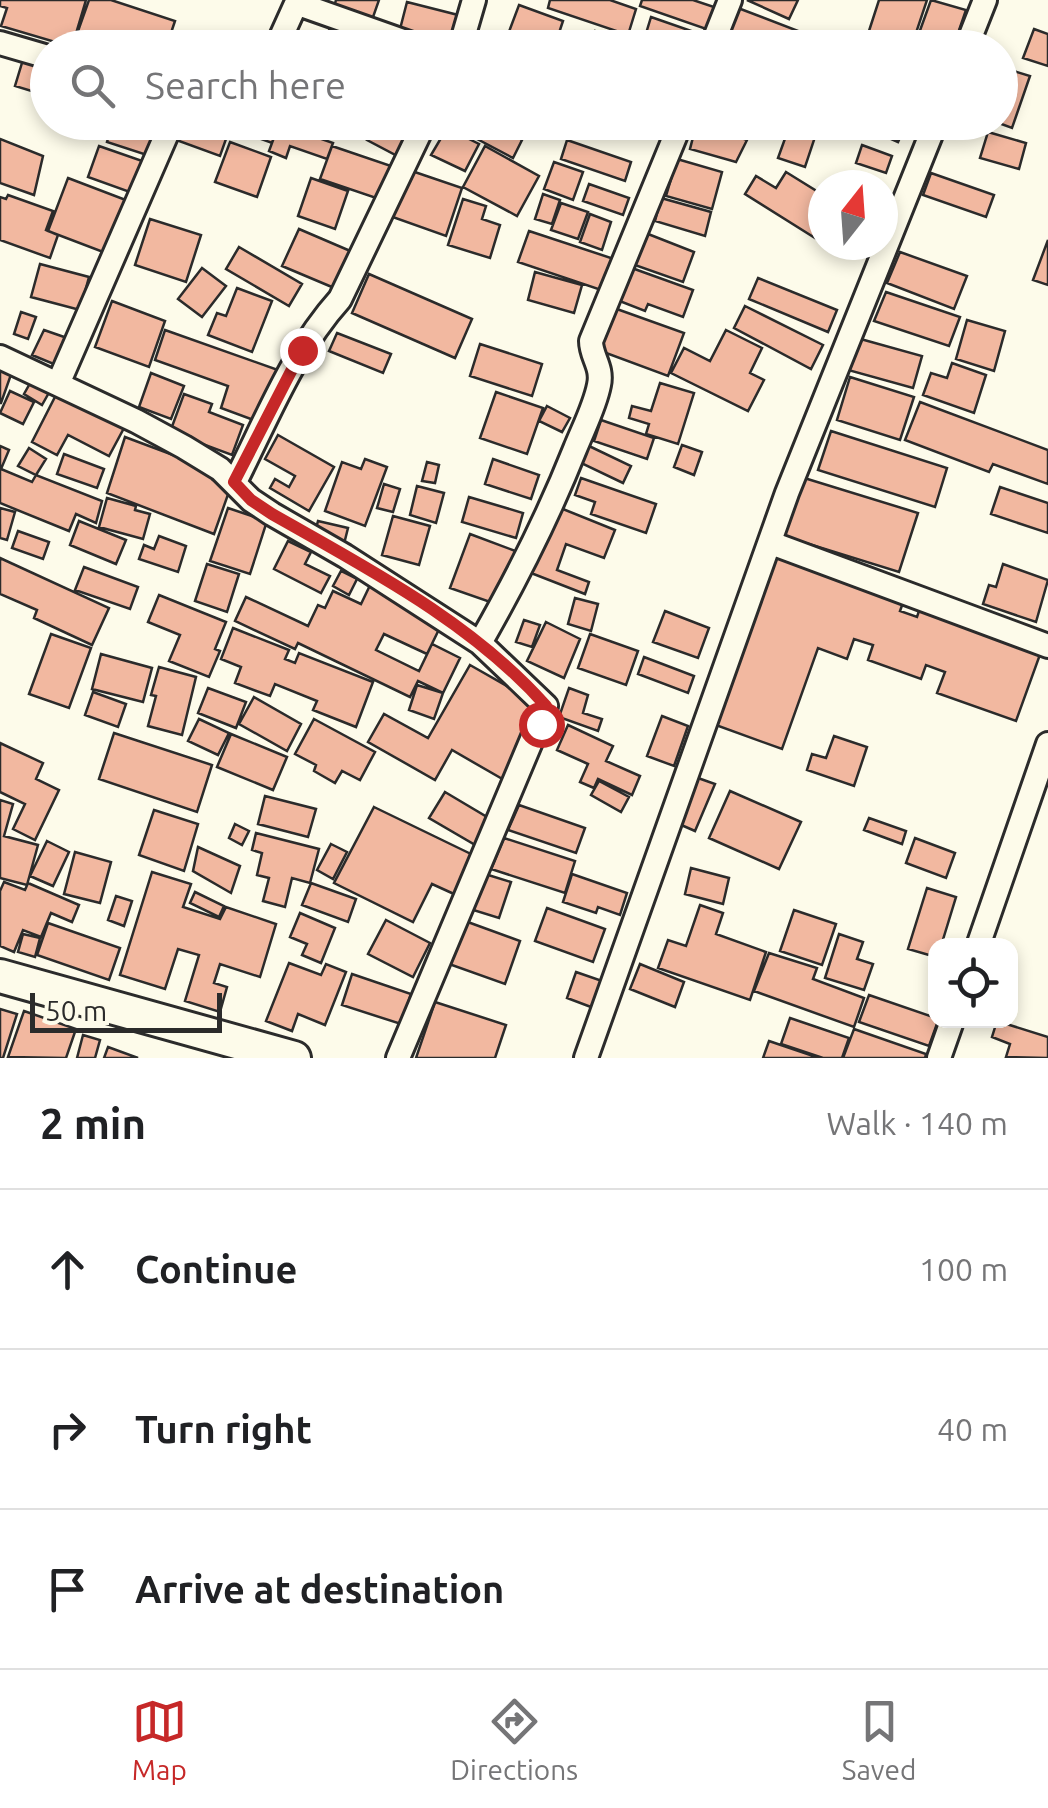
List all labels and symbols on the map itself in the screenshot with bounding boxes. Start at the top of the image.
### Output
north arrow [808,170,898,260]
route end [280,328,326,374]
route start [519,702,565,748]
scale bar [30,988,222,1032]

